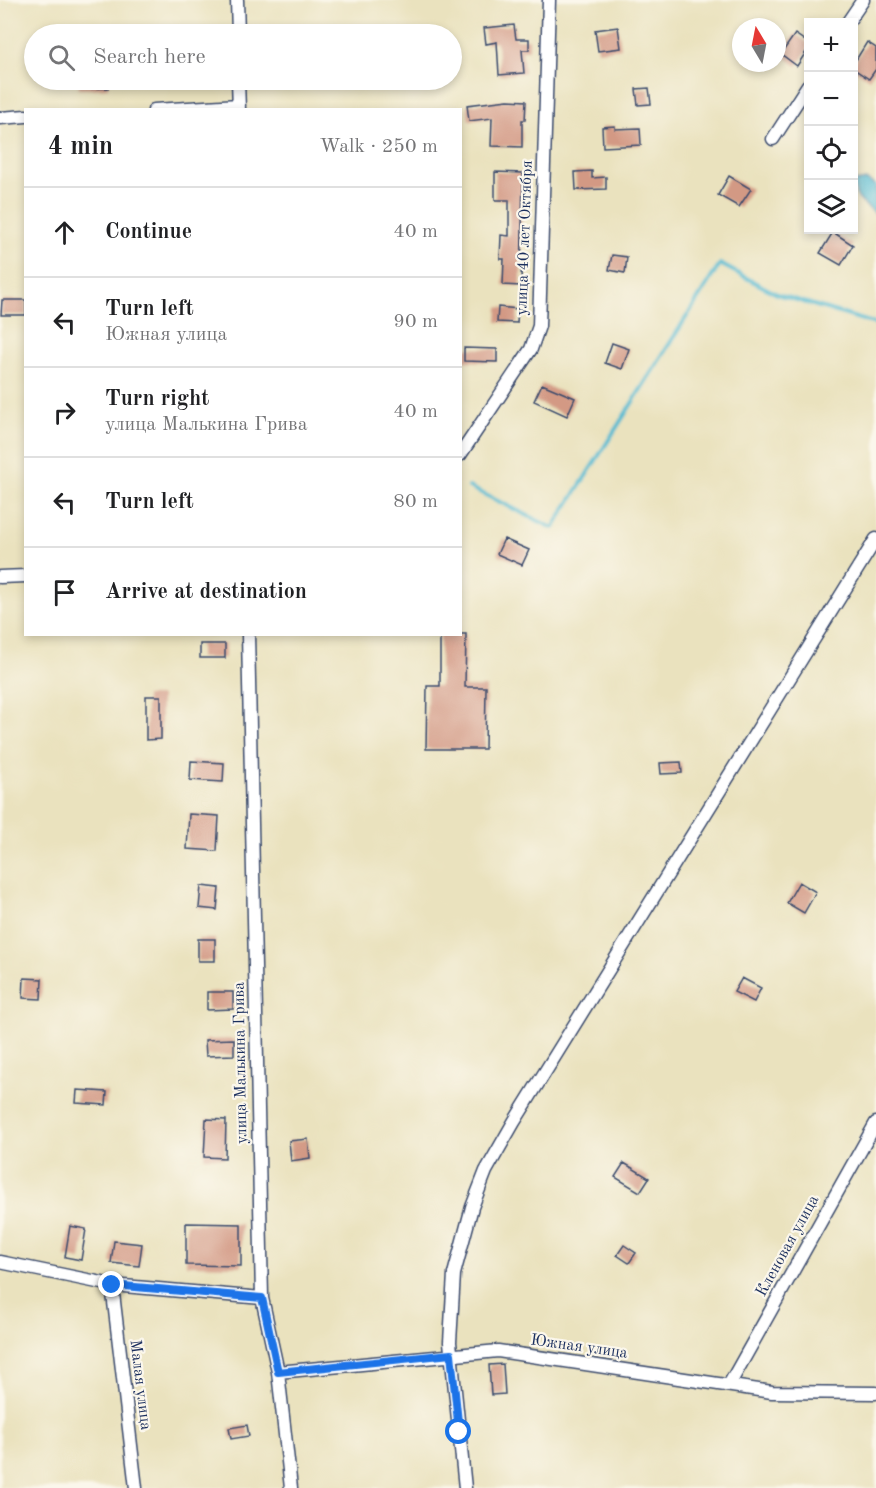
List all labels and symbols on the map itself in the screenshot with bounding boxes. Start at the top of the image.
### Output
north arrow [732,18,786,72]
street label: улица 40 лет Октября [514,160,536,316]
street label: улица Малькина Грива [232,982,250,1144]
street label: Кленовая улица [754,1193,822,1299]
route end [98,1271,124,1297]
street label: Южная улица [529,1332,629,1362]
street label: Малая улица [127,1339,153,1431]
route start [445,1418,471,1444]

